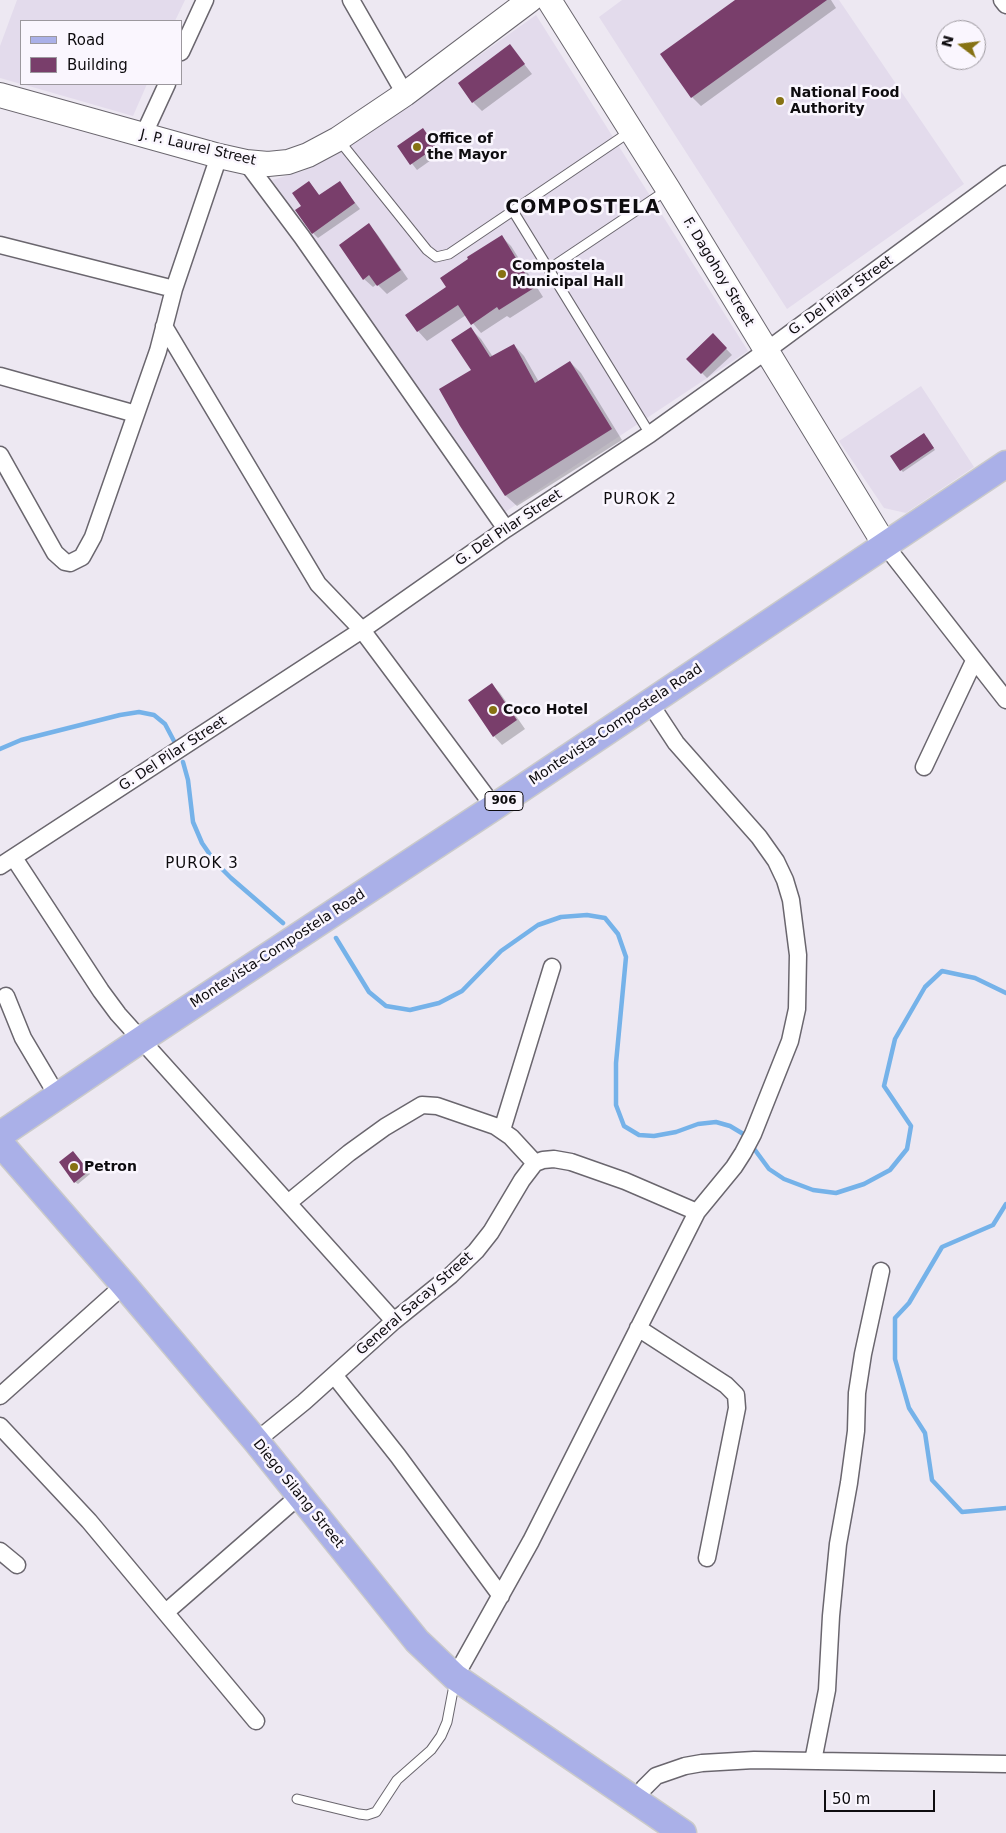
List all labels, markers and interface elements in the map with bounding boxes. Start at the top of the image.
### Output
legend [20,20,182,85]
north arrow [936,20,986,70]
text: Road [67,31,105,49]
text: N [938,34,957,49]
text: Building [67,56,128,74]
place label: National Food Authority [790,85,900,118]
marker: National Food Authority [774,95,786,107]
street label: J. P. Laurel Street [138,126,258,170]
place label: Office of the Mayor [427,131,507,164]
marker: Office of the Mayor [411,141,423,153]
district label: COMPOSTELA [504,197,662,219]
street label: F. Dagohoy Street [679,214,757,330]
street label: G. Del Pilar Street [786,253,896,339]
place label: Compostela Municipal Hall [512,258,624,290]
marker: Compostela Municipal Hall [496,268,508,280]
street label: G. Del Pilar Street [453,486,565,570]
district label: PUROK 2 [602,491,678,509]
street label: Montevista-Compostela Road [526,661,706,789]
place label: Coco Hotel [503,702,588,718]
marker: Coco Hotel [487,704,499,716]
street label: G. Del Pilar Street [116,713,230,795]
road number: 906 [485,791,523,810]
district label: PUROK 3 [164,855,240,873]
street label: Montevista-Compostela Road [187,886,369,1012]
place label: Petron [84,1159,137,1175]
marker: Petron [68,1161,80,1173]
street label: General Sacay Street [353,1249,477,1359]
street label: Diego Silang Street [249,1436,347,1552]
scale bar [826,1780,937,1812]
text: 50 m [832,1790,870,1808]

